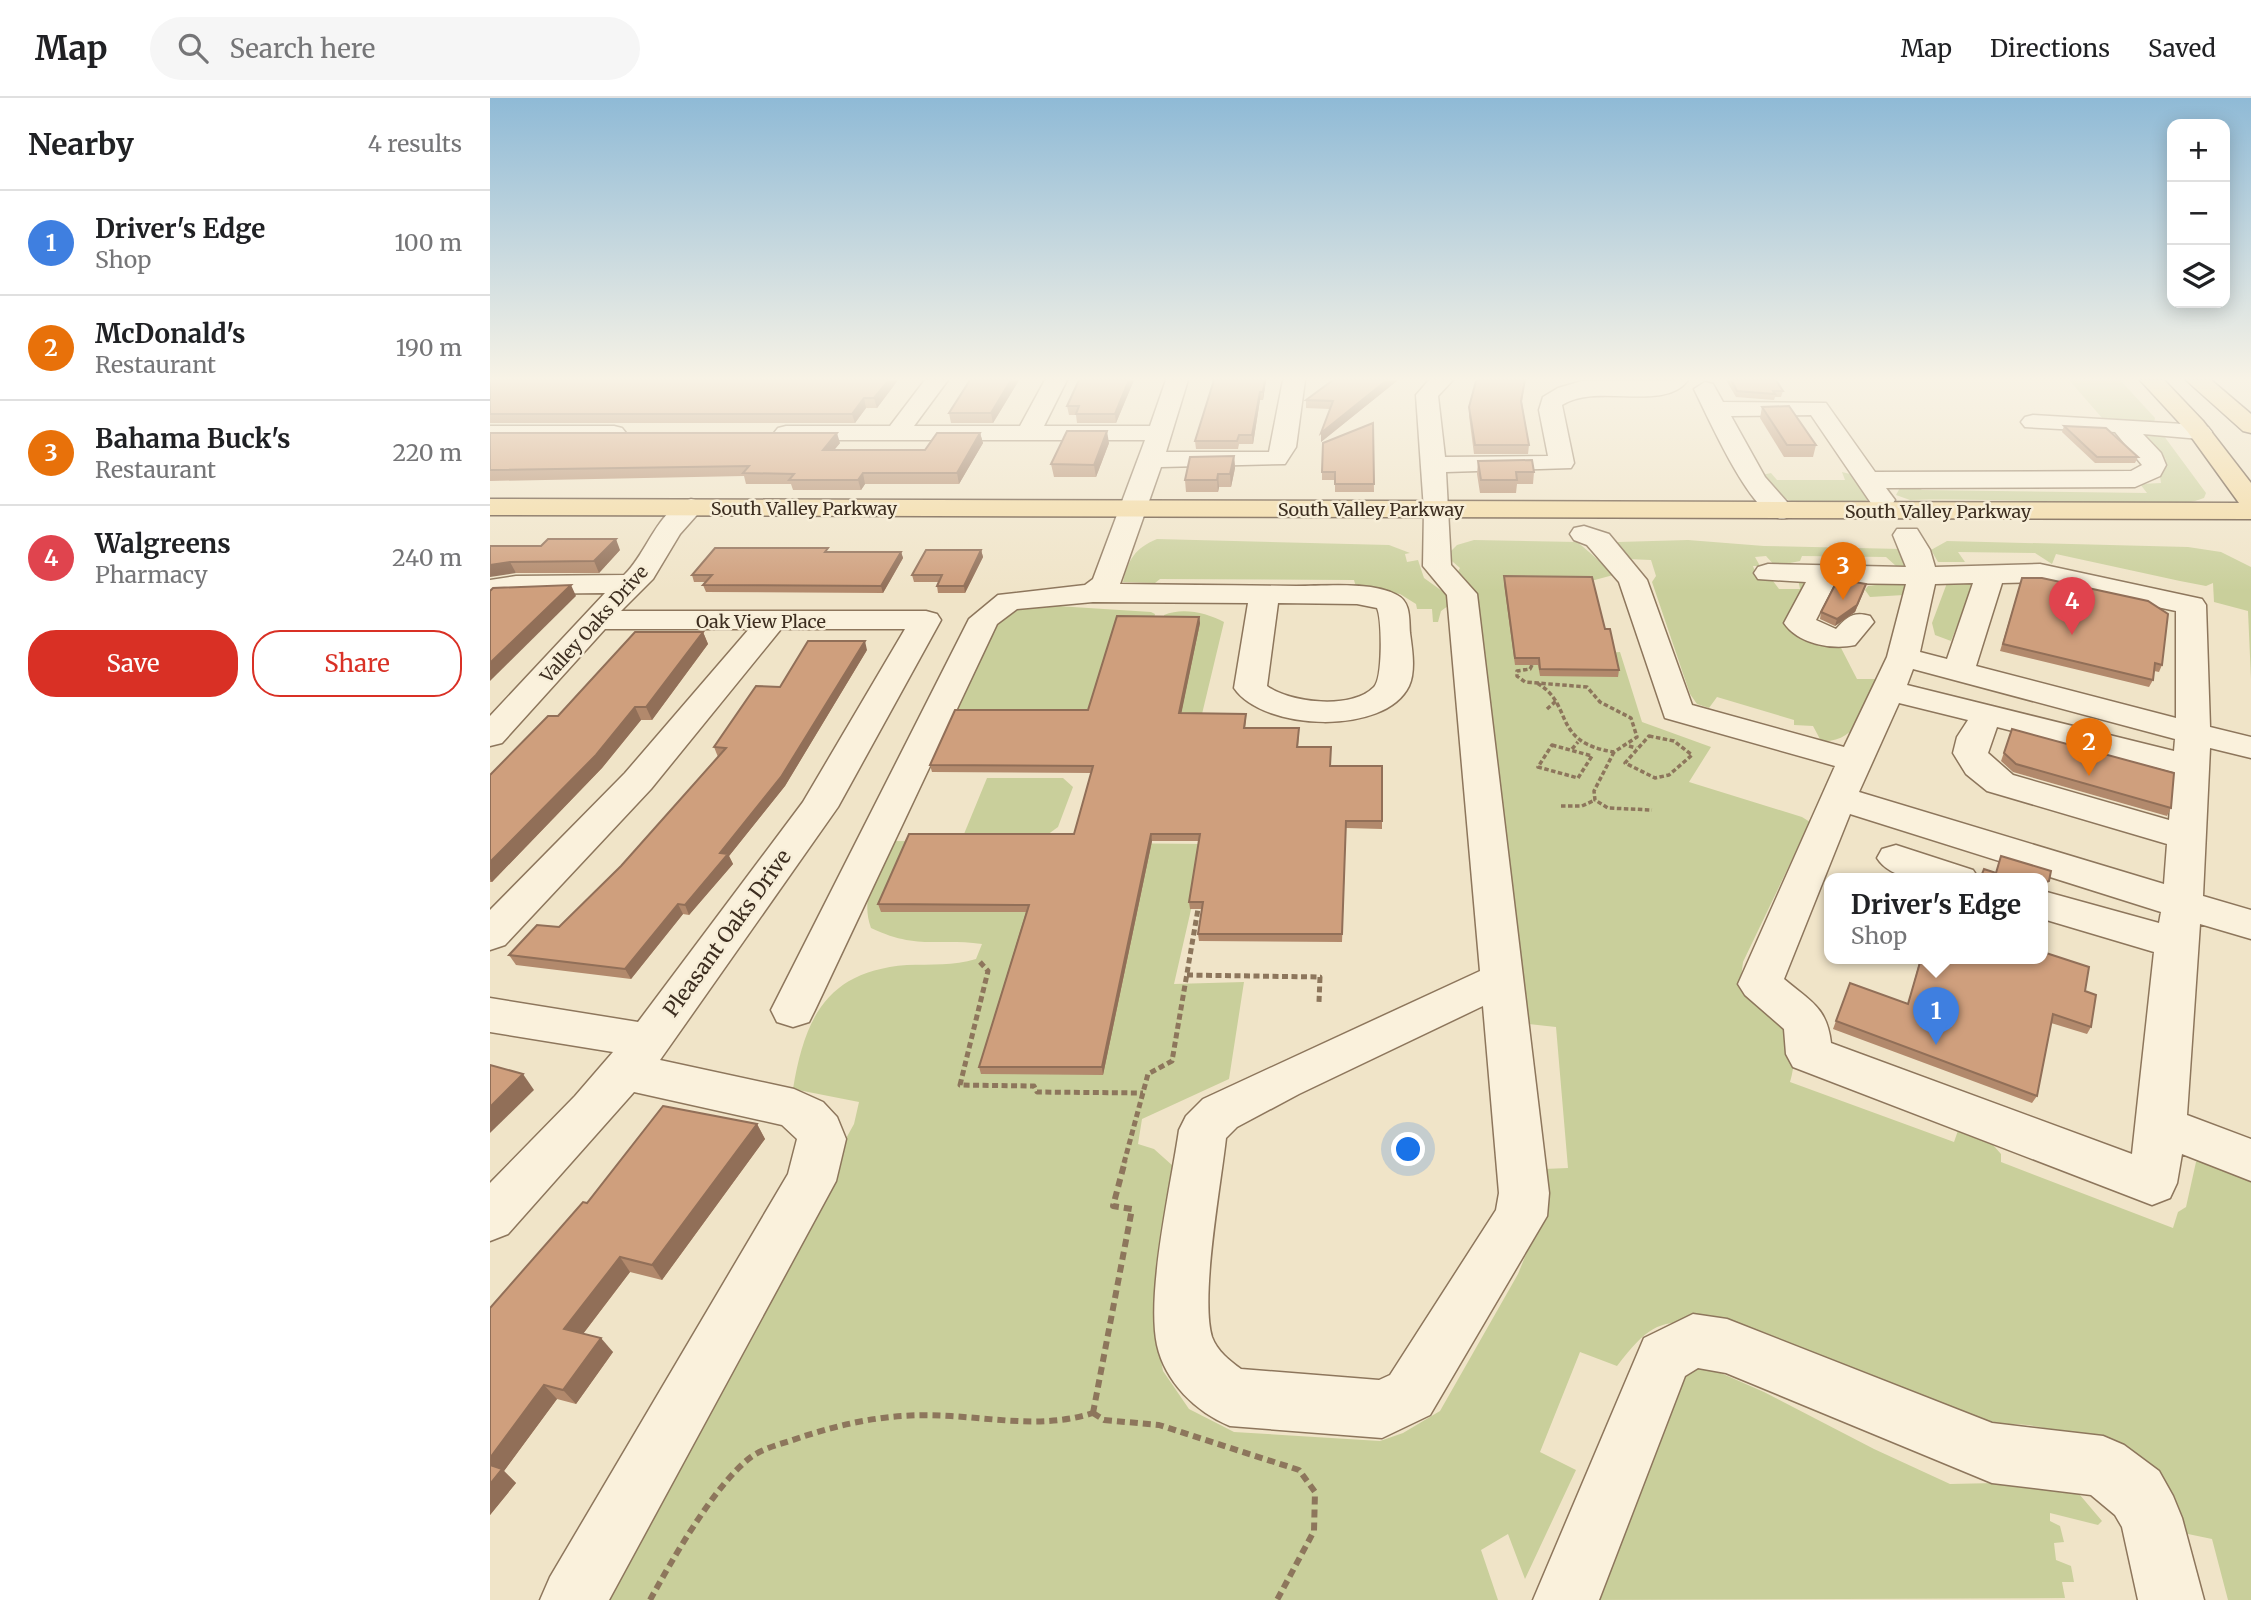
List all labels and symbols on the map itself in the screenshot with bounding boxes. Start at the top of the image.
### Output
street label: South Valley Parkway [711,497,898,520]
street label: South Valley Parkway [1278,498,1465,521]
street label: South Valley Parkway [1845,500,2032,523]
pin: 3 [1820,542,1866,600]
street label: Valley Oaks Drive [535,561,653,688]
pin: 4 [2049,577,2095,635]
street label: Oak View Place [696,610,826,633]
pin: 2 [2066,718,2112,776]
street label: Pleasant Oaks Drive [657,844,797,1022]
pin: 1 [1913,987,1959,1045]
your location [1391,1132,1425,1166]

